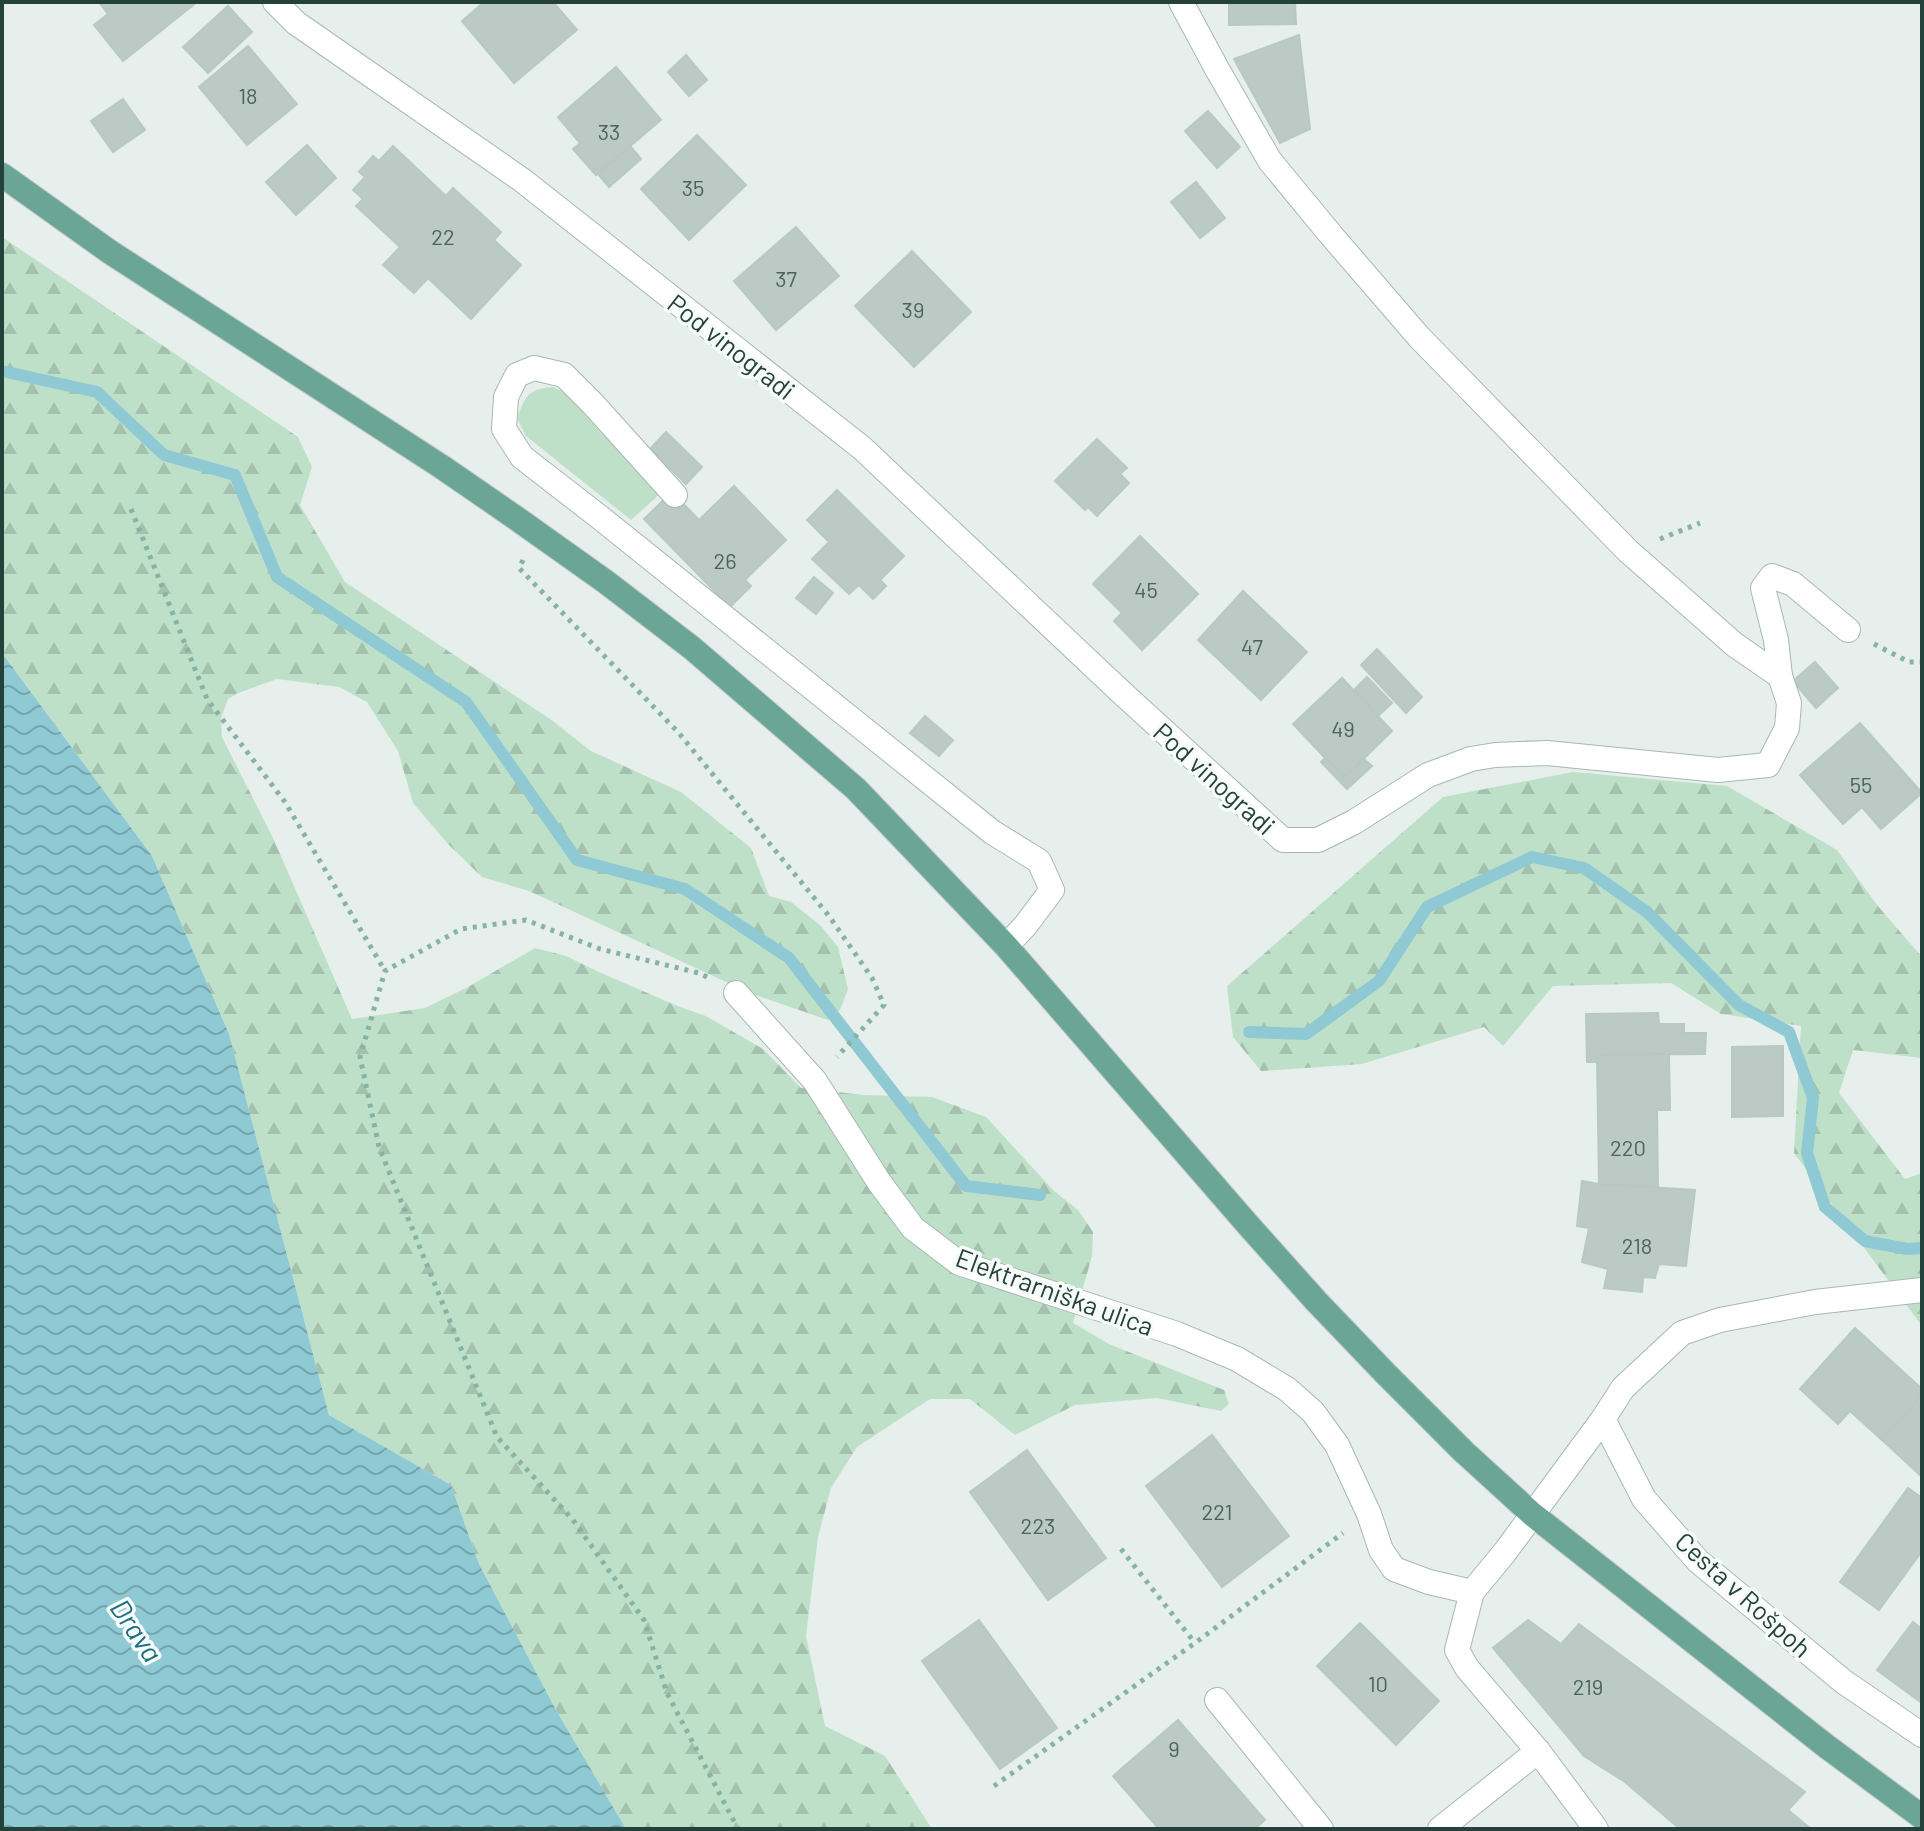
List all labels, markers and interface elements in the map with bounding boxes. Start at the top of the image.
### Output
house number: 18 [238,82,258,108]
house number: 33 [598,118,620,144]
house number: 35 [682,174,704,200]
house number: 22 [431,223,455,249]
house number: 37 [775,265,797,291]
street label: Pod vinogradi [662,287,802,405]
house number: 39 [902,296,924,322]
house number: 26 [713,547,737,573]
house number: 45 [1134,576,1158,602]
house number: 47 [1241,633,1263,659]
street label: Pod vinogradi [1148,715,1282,841]
house number: 49 [1331,715,1355,741]
house number: 55 [1850,771,1872,797]
house number: 220 [1610,1134,1646,1160]
house number: 218 [1622,1232,1652,1258]
street label: Elektrarniška ulica [952,1241,1158,1341]
house number: 221 [1202,1498,1232,1524]
house number: 223 [1021,1512,1055,1538]
street label: Cesta v Rošpoh [1670,1525,1818,1663]
water label: Drava [104,1592,170,1668]
house number: 10 [1368,1670,1388,1696]
house number: 219 [1573,1673,1603,1699]
house number: 9 [1168,1735,1180,1761]

